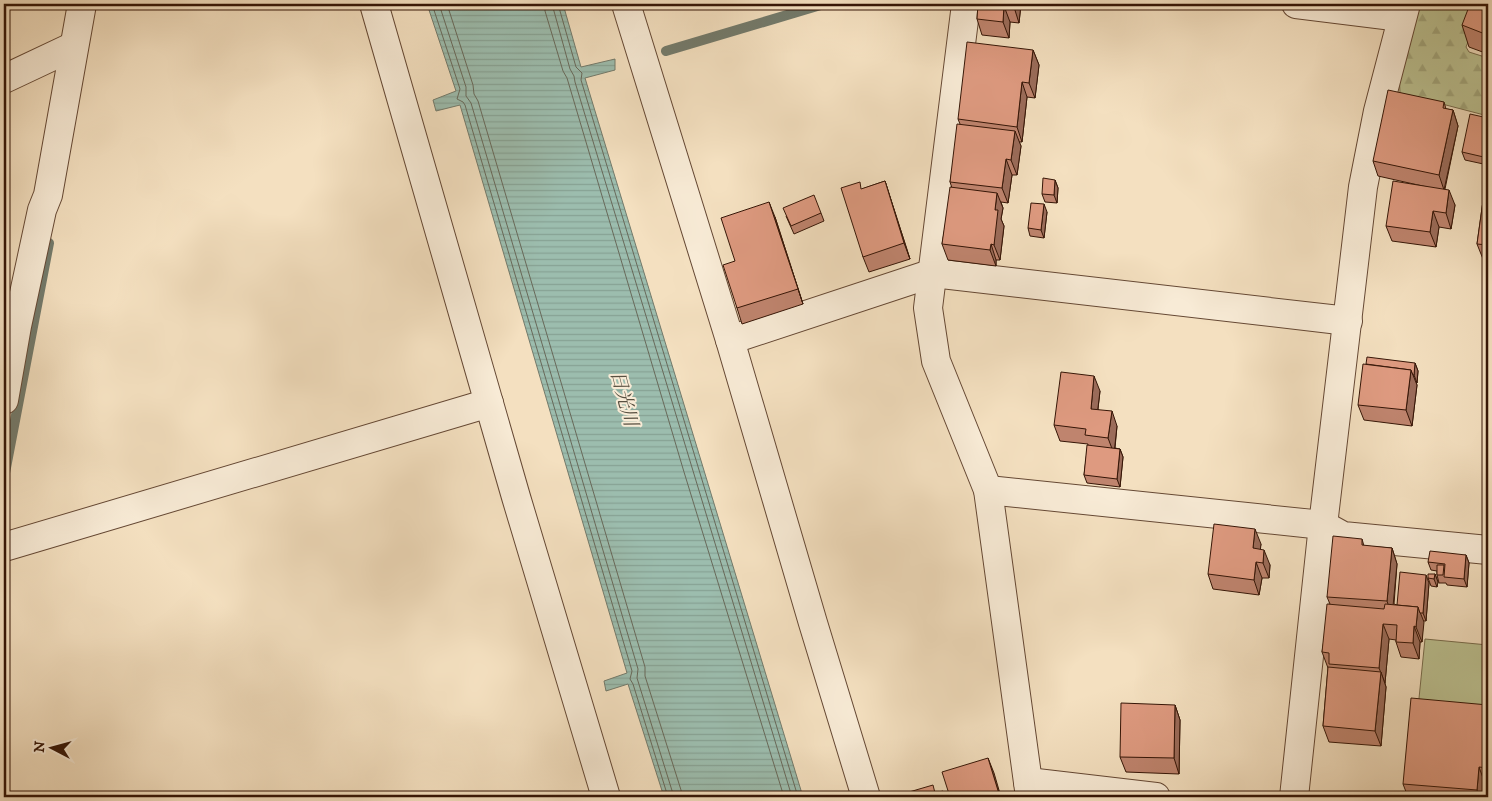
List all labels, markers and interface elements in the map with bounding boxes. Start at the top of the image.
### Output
water label: 日光川 [605,368,643,431]
north arrow [28,724,78,774]
text: N [31,740,50,753]

